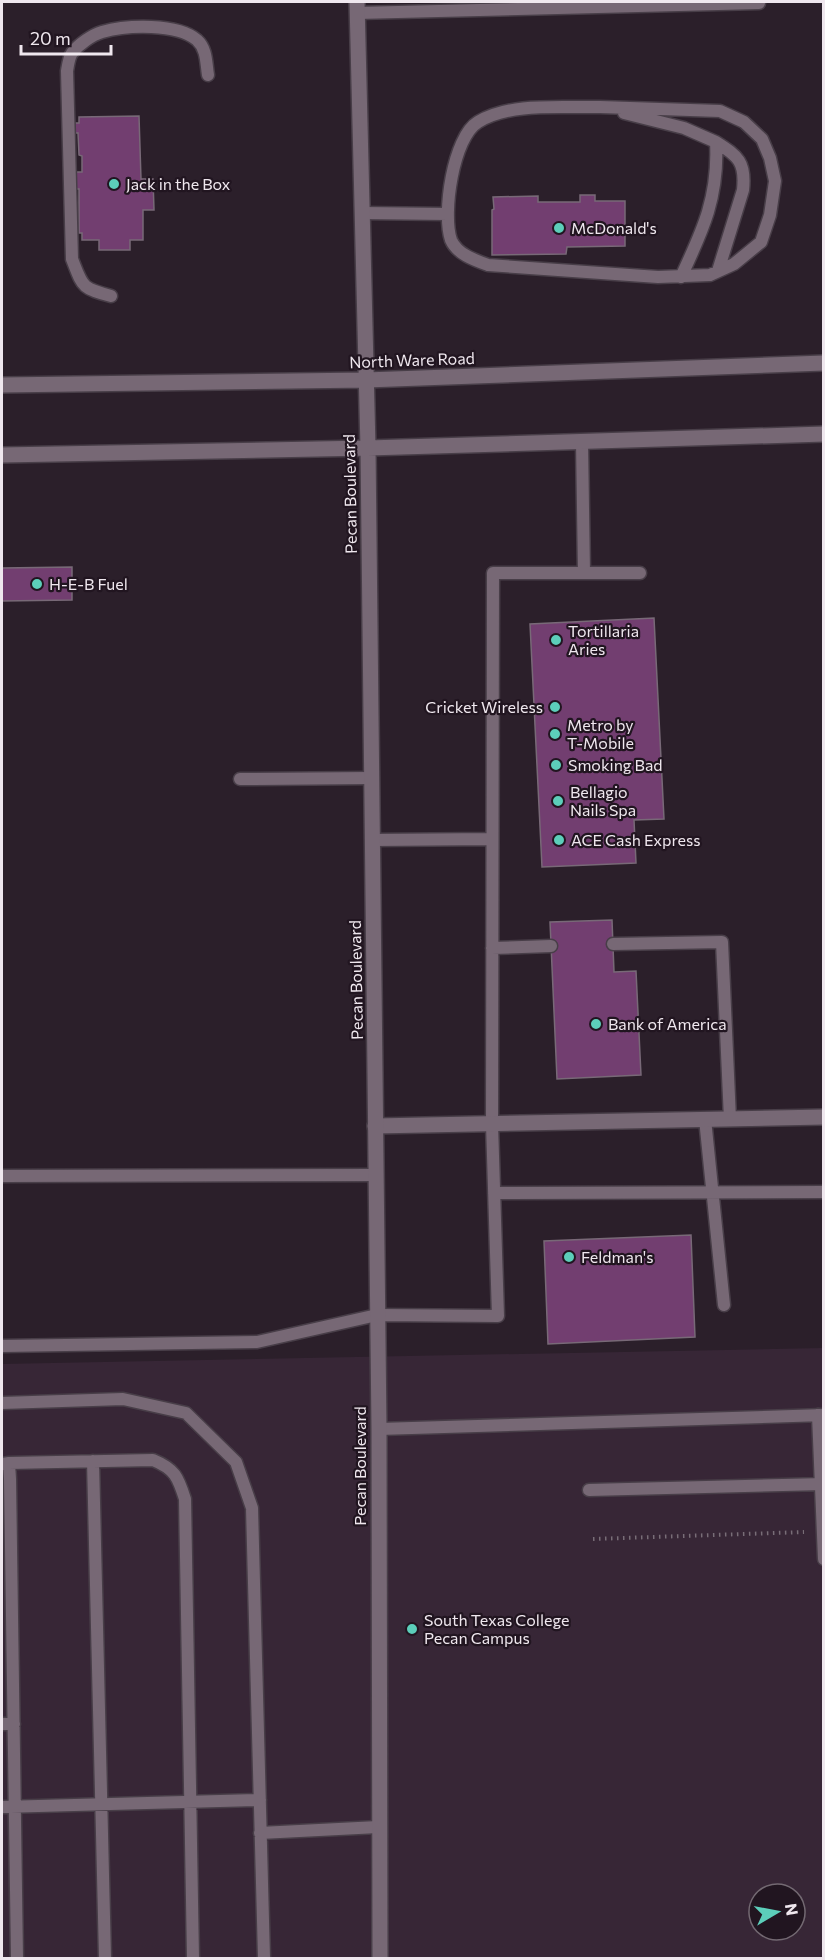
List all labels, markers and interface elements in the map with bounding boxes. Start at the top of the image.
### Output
scale bar [21,18,111,56]
text: 20 m [30,27,71,49]
place label: Jack in the Box [126,174,231,193]
marker: Jack in the Box [107,177,121,191]
place label: McDonald's [571,218,657,237]
marker: McDonald's [552,221,566,235]
street label: North Ware Road [349,348,475,371]
street label: Pecan Boulevard [339,434,360,554]
place label: H-E-B Fuel [49,574,128,593]
marker: H-E-B Fuel [30,577,44,591]
place label: Tortillaria Aries [568,621,639,658]
marker: Tortillaria Aries [549,633,563,647]
place label: Cricket Wireless [425,697,543,716]
marker: Cricket Wireless [548,700,562,714]
place label: Metro by T-Mobile [567,715,634,752]
marker: Metro by T-Mobile [548,727,562,741]
place label: Smoking Bad [568,755,663,774]
marker: Smoking Bad [549,758,563,772]
place label: Bellagio Nails Spa [570,782,636,819]
marker: Bellagio Nails Spa [551,794,565,808]
place label: ACE Cash Express [571,830,700,849]
marker: ACE Cash Express [552,833,566,847]
street label: Pecan Boulevard [345,920,366,1040]
place label: Bank of America [608,1014,727,1033]
marker: Bank of America [589,1017,603,1031]
place label: Feldman's [581,1247,654,1266]
marker: Feldman's [562,1250,576,1264]
street label: Pecan Boulevard [350,1406,369,1526]
place label: South Texas College Pecan Campus [424,1610,569,1647]
marker: South Texas College Pecan Campus [405,1622,419,1636]
north arrow [747,1882,807,1942]
text: N [782,1902,803,1917]

